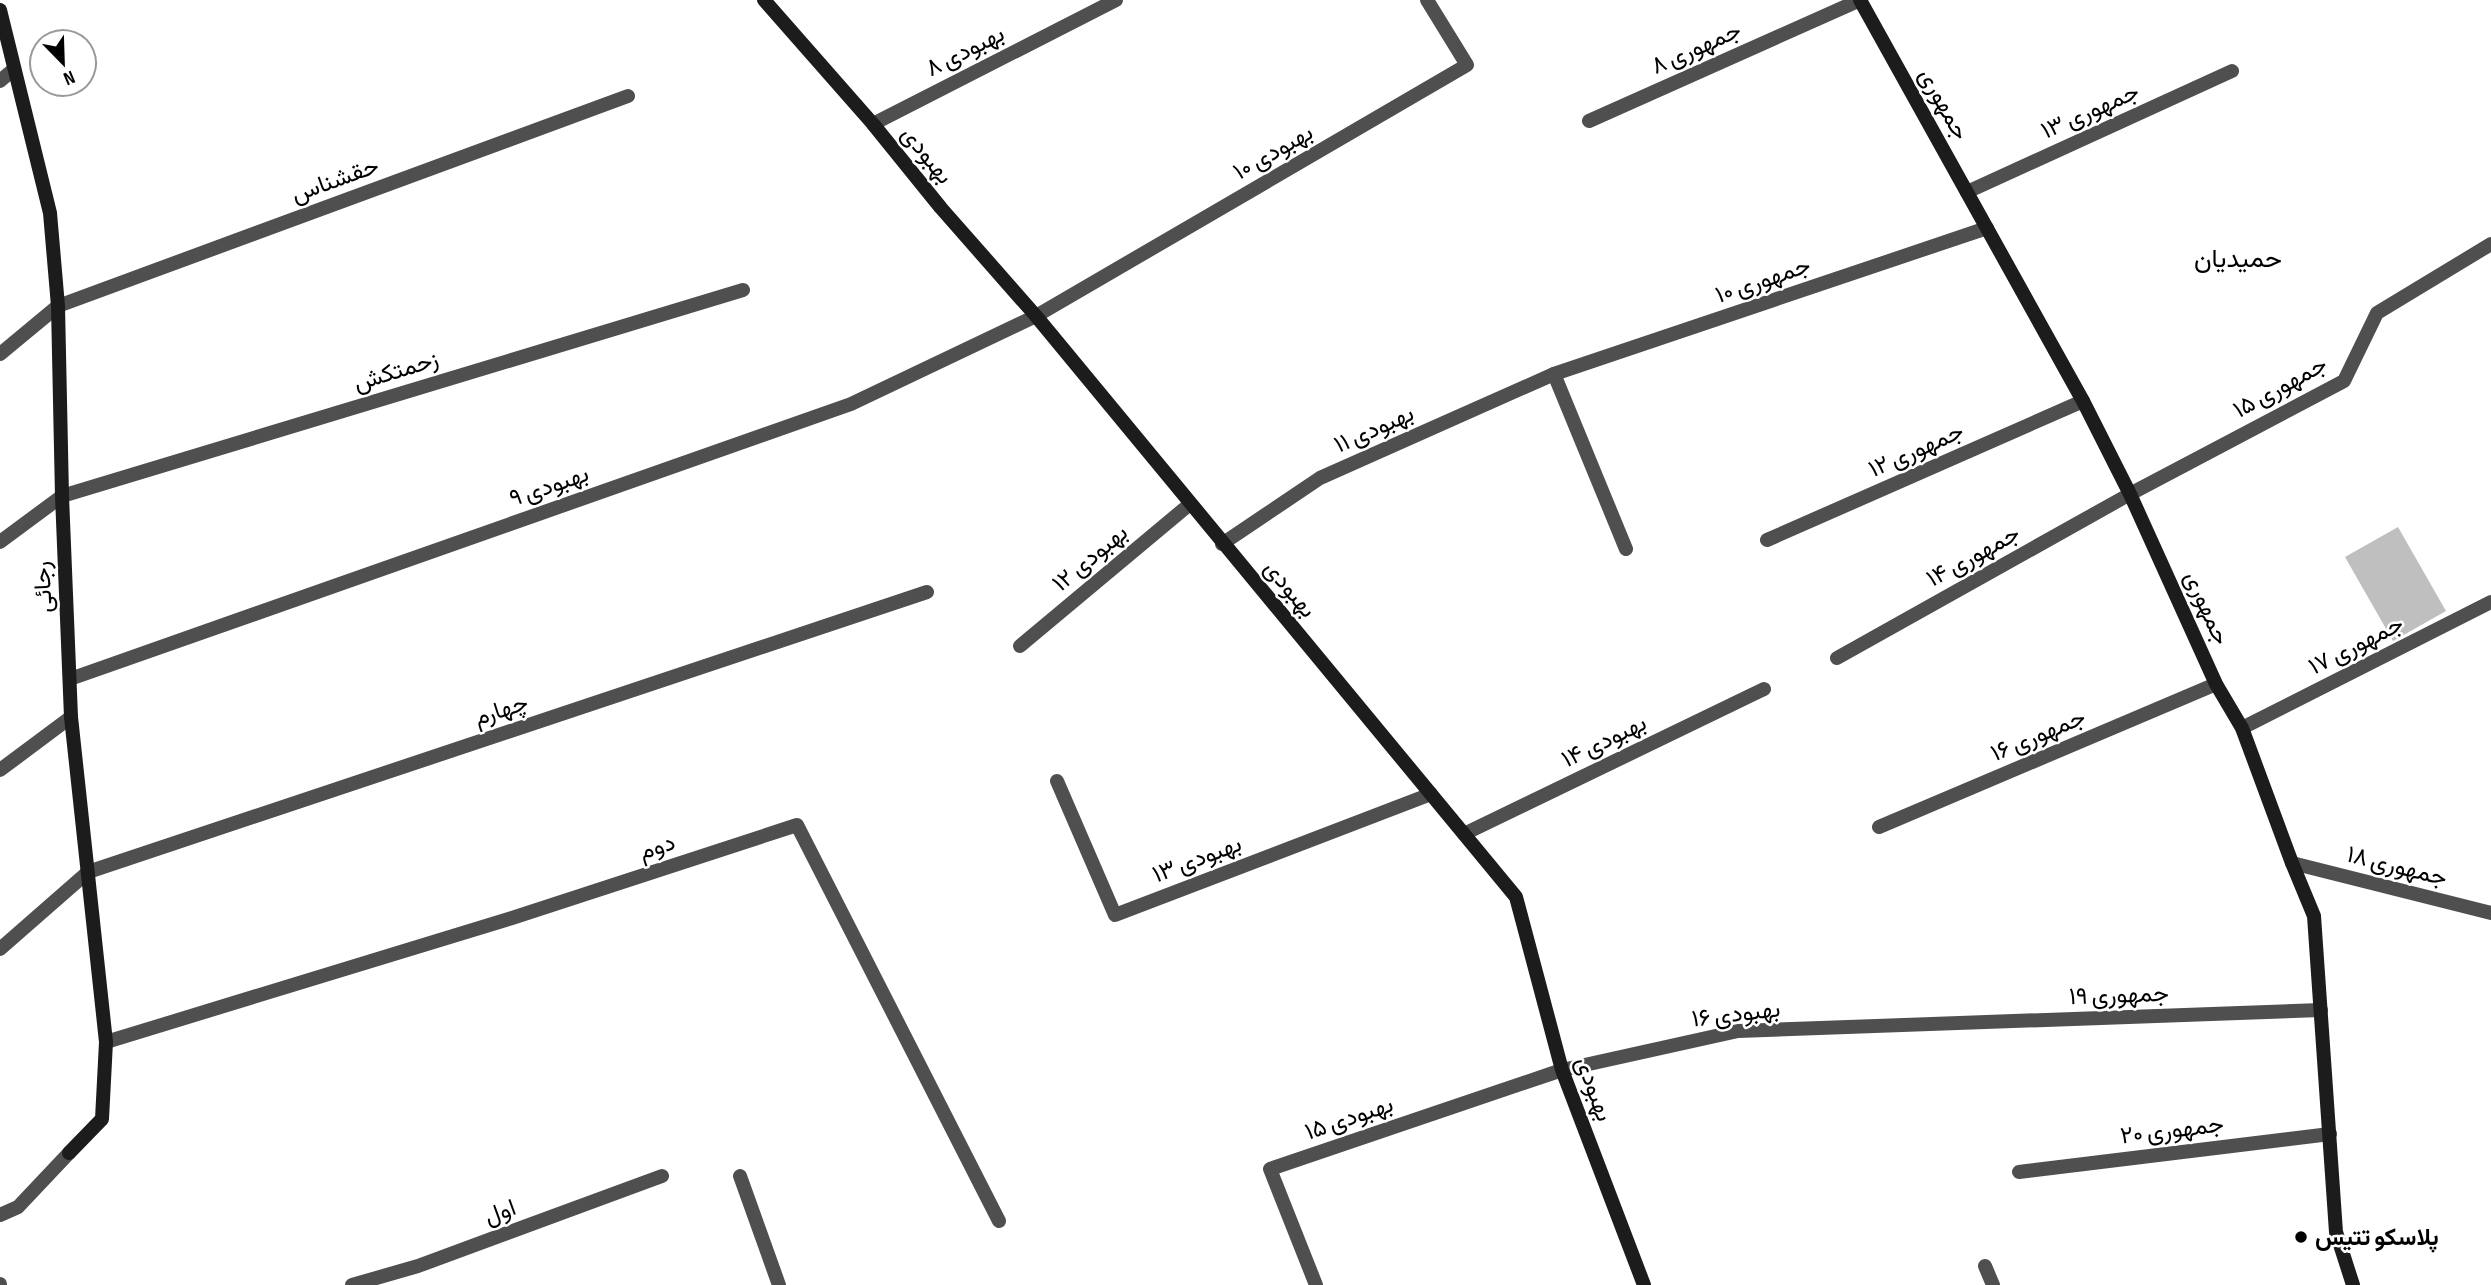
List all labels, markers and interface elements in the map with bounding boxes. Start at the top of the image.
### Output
street label: جمهوری ۸ [1646,15,1746,81]
street label: بهبودی ۸ [921,19,1009,83]
north arrow [28,28,98,98]
street label: جمهوری [1913,63,1975,145]
text: N [60,65,78,90]
street label: جمهوری ۱۳ [2037,77,2143,145]
street label: بهبودی ۱۰ [1228,118,1318,186]
street label: بهبودی [895,120,959,190]
street label: حقشناس [287,151,383,209]
district label: حمیدیان [2194,244,2282,275]
street label: جمهوری ۱۰ [1712,250,1814,310]
street label: زحمتکش [350,344,442,398]
street label: جمهوری ۱۵ [2228,349,2332,425]
street label: بهبودی ۱۱ [1330,399,1418,459]
street label: جمهوری ۱۲ [1864,416,1968,484]
street label: بهبودی ۹ [506,459,592,513]
street label: بهبودی ۱۲ [1046,518,1134,598]
street label: جمهوری ۱۴ [1921,519,2025,593]
street label: بهبودی [1258,554,1322,624]
street label: رجائی [27,560,59,614]
street label: جمهوری [2178,567,2236,649]
street label: جمهوری ۱۷ [2304,609,2408,681]
street label: چهارم [470,688,532,733]
street label: جمهوری ۱۶ [1986,702,2090,768]
street label: بهبودی ۱۴ [1557,708,1651,774]
street label: دوم [635,828,679,867]
street label: بهبودی ۱۳ [1148,829,1246,889]
street label: جمهوری ۱۸ [2344,840,2450,892]
street label: جمهوری ۱۹ [2069,979,2169,1011]
street label: بهبودی ۱۶ [1690,994,1782,1034]
street label: بهبودی [1569,1053,1619,1125]
street label: بهبودی ۱۵ [1301,1089,1397,1147]
street label: جمهوری ۲۰ [2119,1109,2225,1151]
street label: اول [480,1193,520,1231]
place label: پلاسکو تتیس [2315,1223,2439,1253]
marker: پلاسکو تتیس [2293,1229,2309,1245]

